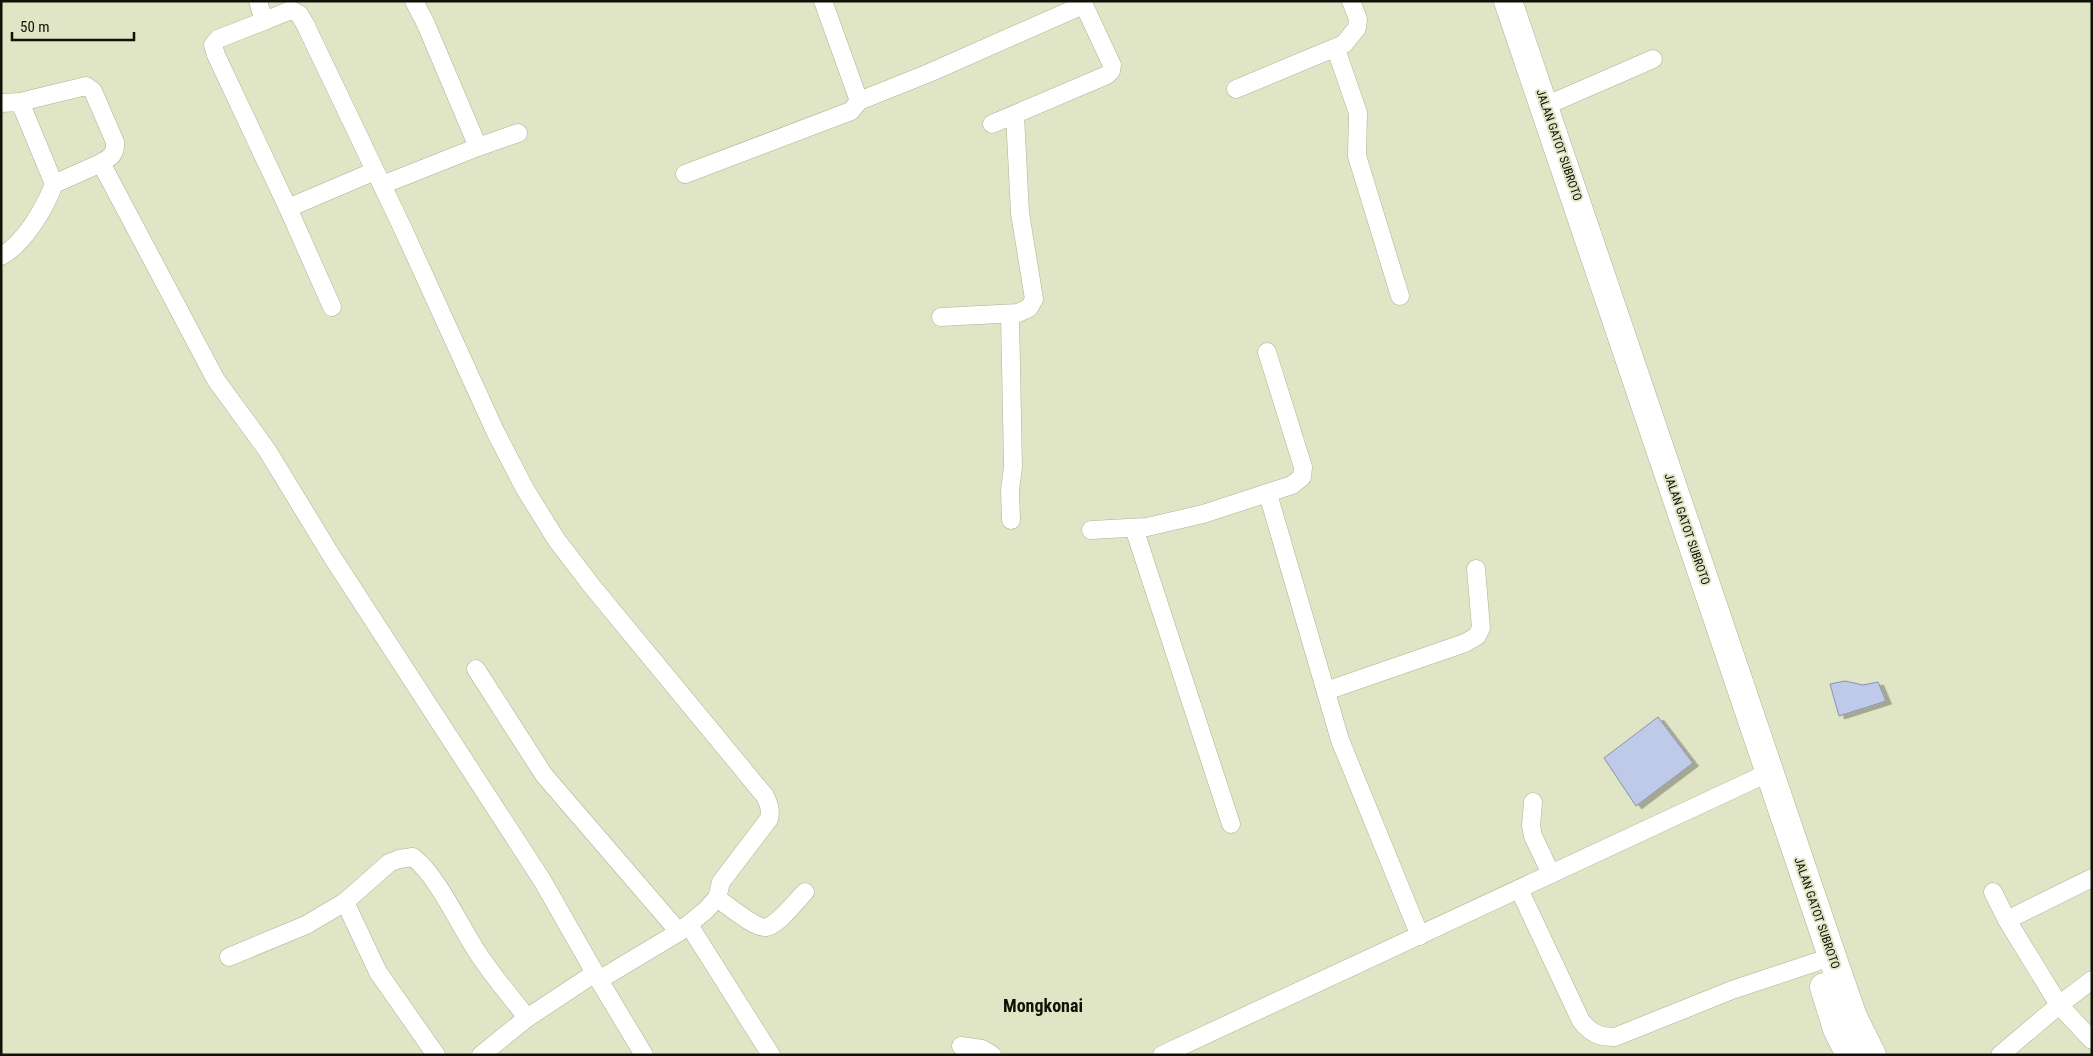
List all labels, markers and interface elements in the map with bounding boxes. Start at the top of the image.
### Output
scale bar [12,10,135,42]
text: 50 m [20,18,50,36]
street label: JALAN GATOT SUBROTO [1533,87,1585,203]
street label: JALAN GATOT SUBROTO [1661,471,1713,587]
street label: JALAN GATOT SUBROTO [1791,855,1843,971]
district label: Mongkonai [1003,995,1083,1016]

